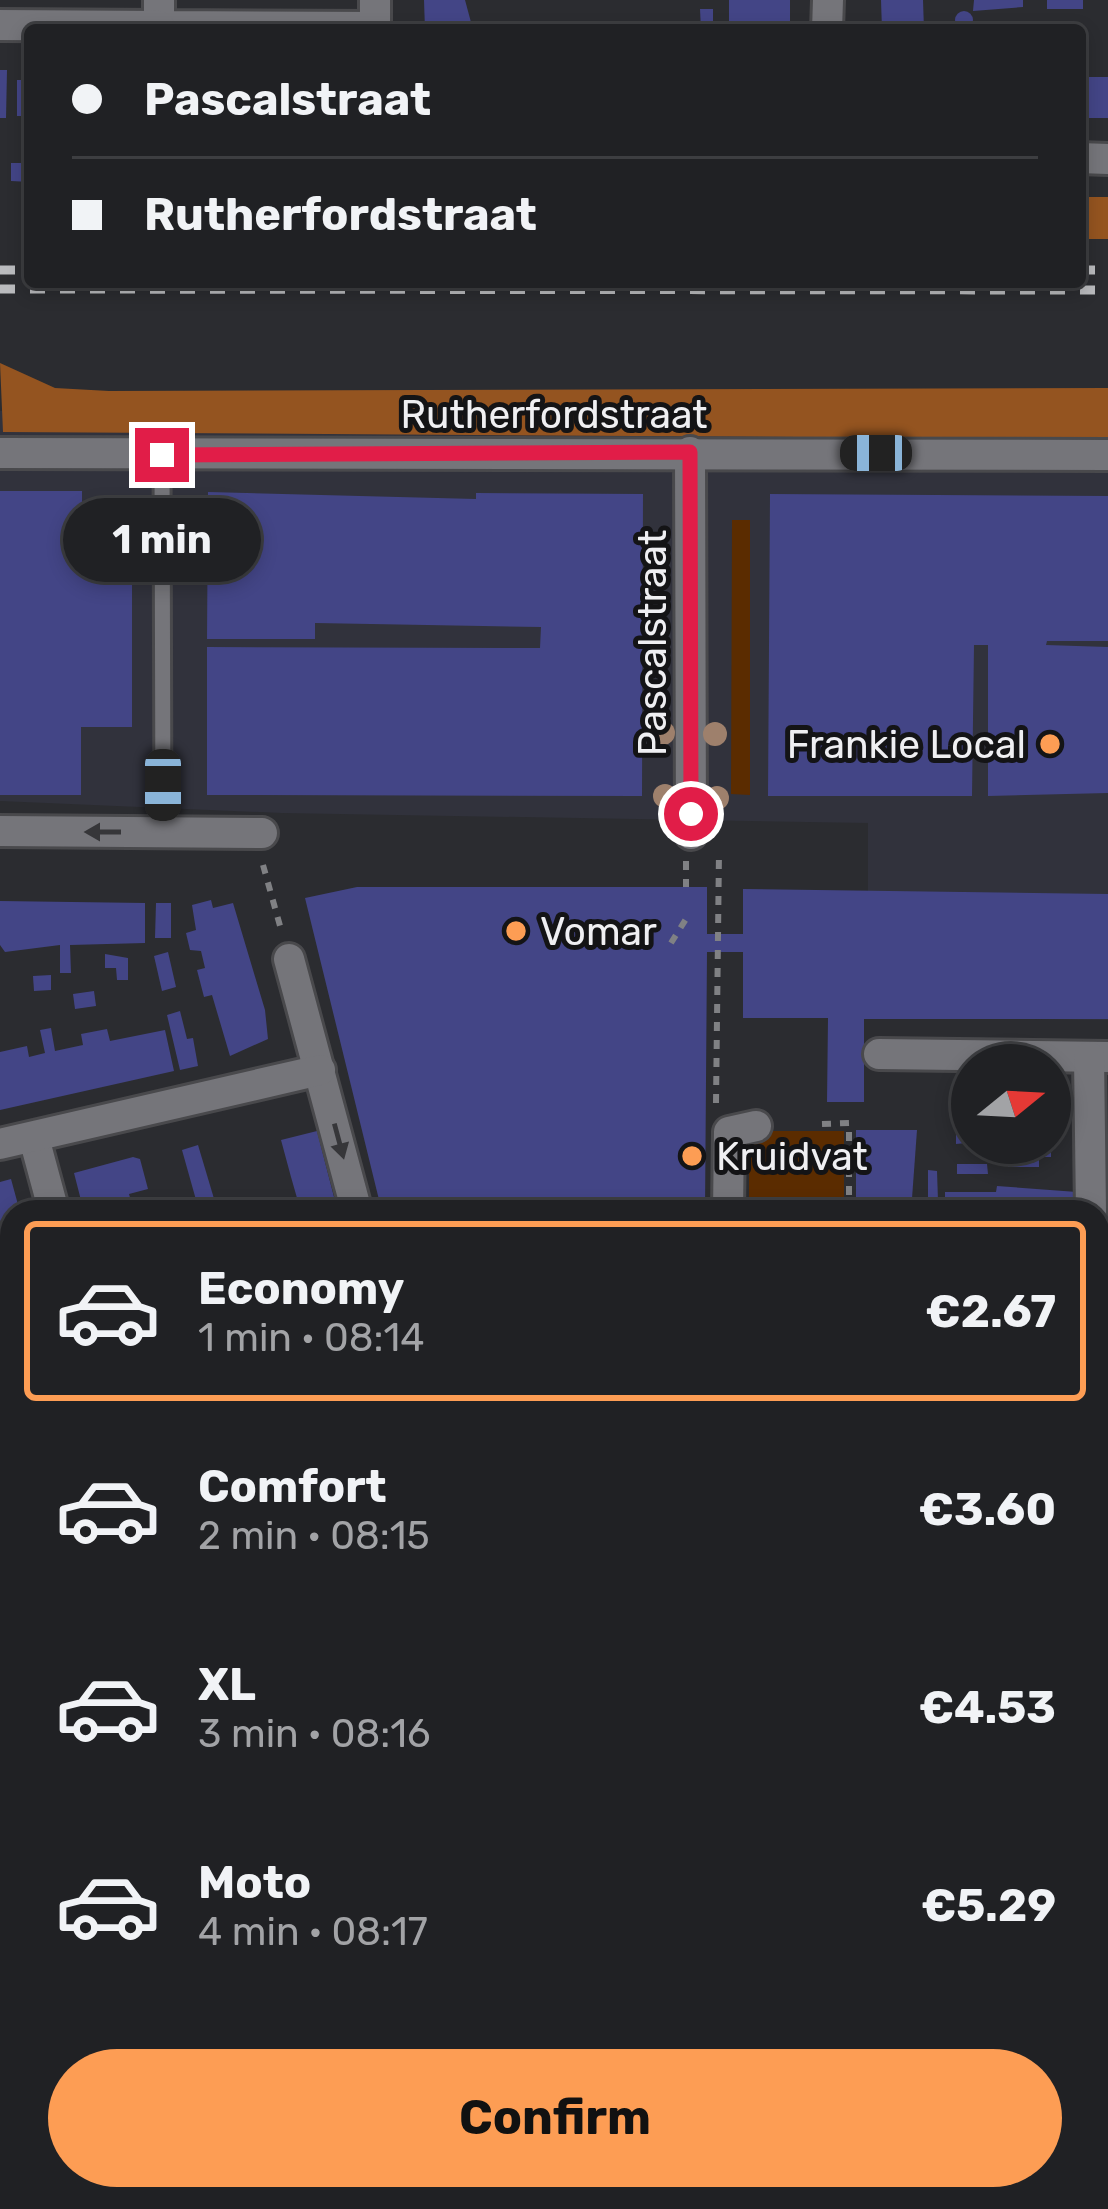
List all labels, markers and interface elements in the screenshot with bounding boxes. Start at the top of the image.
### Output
text: Pascalstraat [144,73,431,126]
text: Rutherfordstraat [144,188,537,241]
street label: Rutherfordstraat [400,392,708,438]
route end [135,428,189,482]
car [840,435,912,471]
callout: 1 min [63,497,261,581]
text: 1 min [112,517,212,563]
street label: Pascalstraat [630,530,676,756]
place label: Frankie Local [787,722,1026,768]
marker: Frankie Local [1037,731,1063,757]
car [145,749,181,821]
route start [664,787,718,841]
one-way arrow [83,822,121,842]
place label: Vomar [540,909,657,955]
marker: Vomar [503,918,529,944]
north arrow [951,1044,1071,1164]
map controls [951,1044,1071,1164]
one-way arrow [330,1123,349,1160]
place label: Kruidvat [716,1134,868,1180]
marker: Kruidvat [679,1143,705,1169]
icon: car [54,1257,162,1365]
text: Economy [198,1262,404,1315]
text: €2.67 [925,1285,1056,1338]
text: 1 min · 08:14 [198,1315,424,1361]
icon: car [54,1455,162,1563]
text: Comfort [198,1460,387,1513]
text: €3.60 [919,1483,1056,1536]
text: 2 min · 08:15 [198,1513,430,1559]
icon: car [54,1653,162,1761]
text: XL [198,1658,256,1711]
text: €4.53 [919,1681,1056,1734]
text: 3 min · 08:16 [198,1711,430,1757]
icon: car [54,1851,162,1959]
text: Moto [198,1856,311,1909]
text: €5.29 [921,1879,1056,1932]
text: 4 min · 08:17 [198,1909,428,1955]
button: Confirm [48,2049,1062,2187]

